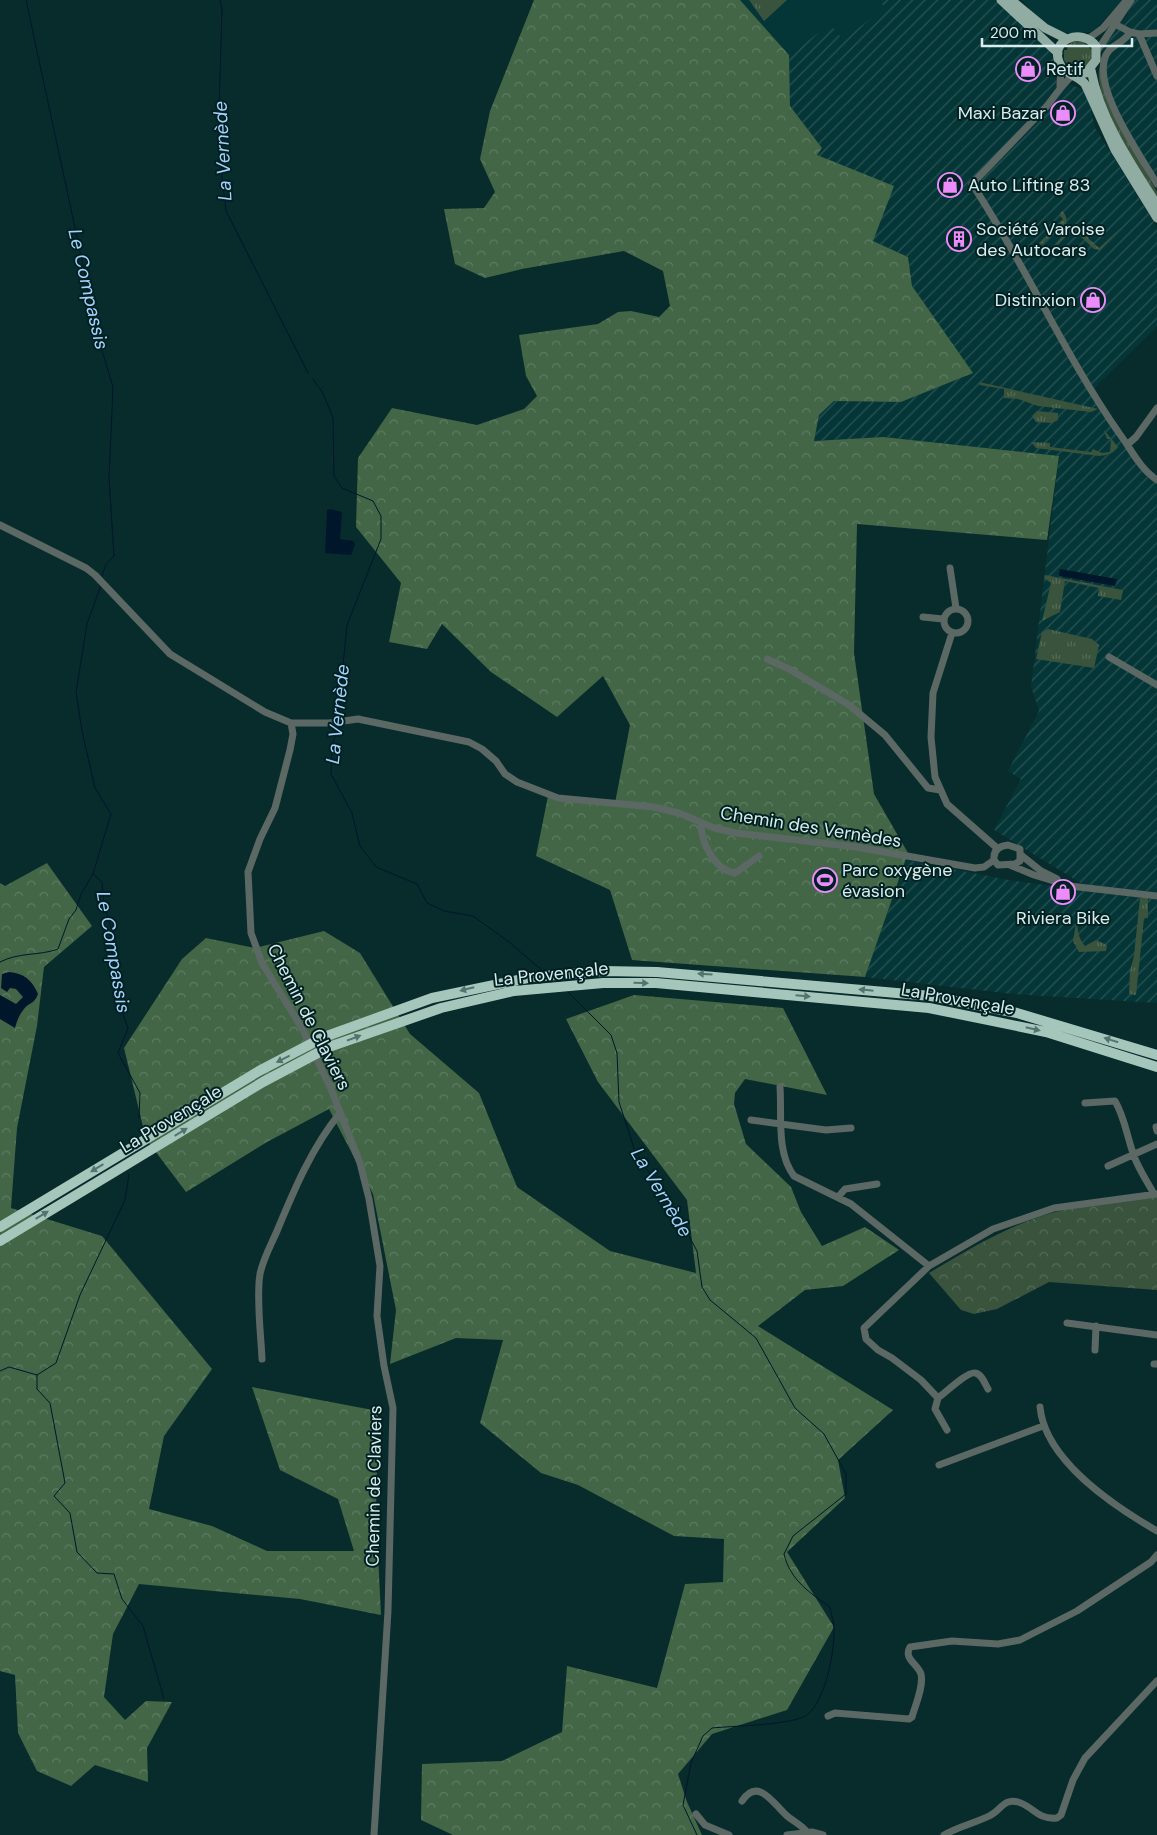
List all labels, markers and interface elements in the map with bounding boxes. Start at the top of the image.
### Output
scale bar [982,15,1132,47]
text: 200 m [990,23,1036,43]
shop icon: Retif [1015,56,1041,82]
place label: Retif [1046,57,1084,81]
water label: La Vernède [207,100,238,202]
shop icon: Maxi Bazar [1050,100,1076,126]
place label: Maxi Bazar [958,101,1046,125]
shop icon: Auto Lifting 83 [937,172,963,198]
place label: Auto Lifting 83 [968,173,1090,197]
place label: Société Varoise des Autocars [976,217,1105,262]
water label: Le Compassis [62,226,115,352]
building icon: Société Varoise des Autocars [946,226,972,252]
shop icon: Distinxion [1080,287,1106,313]
place label: Distinxion [995,288,1076,312]
water label: La Vernède [320,663,355,765]
street label: Chemin des Vernèdes [719,801,903,853]
place label: Parc oxygène évasion [842,858,952,903]
sports icon: Parc oxygène évasion [812,867,838,893]
shop icon: Riviera Bike [1050,879,1076,905]
water label: Le Compassis [90,889,137,1015]
place label: Riviera Bike [1016,906,1110,930]
street label: Chemin de Claviers [262,940,356,1094]
street label: La Provençale [493,956,609,992]
one-way arrow [696,970,712,978]
street label: La Provençale [899,977,1017,1021]
one-way arrow [634,979,650,987]
one-way arrow [459,985,474,993]
one-way arrow [858,986,874,994]
one-way arrow [796,992,812,1000]
one-way arrow [1026,1025,1041,1033]
one-way arrow [347,1034,362,1041]
one-way arrow [1103,1035,1118,1043]
one-way arrow [275,1055,290,1063]
street label: La Provençale [116,1079,226,1159]
one-way arrow [175,1127,188,1136]
water label: La Vernède [625,1143,698,1242]
one-way arrow [91,1164,104,1173]
one-way arrow [35,1211,48,1220]
street label: Chemin de Claviers [361,1405,387,1567]

